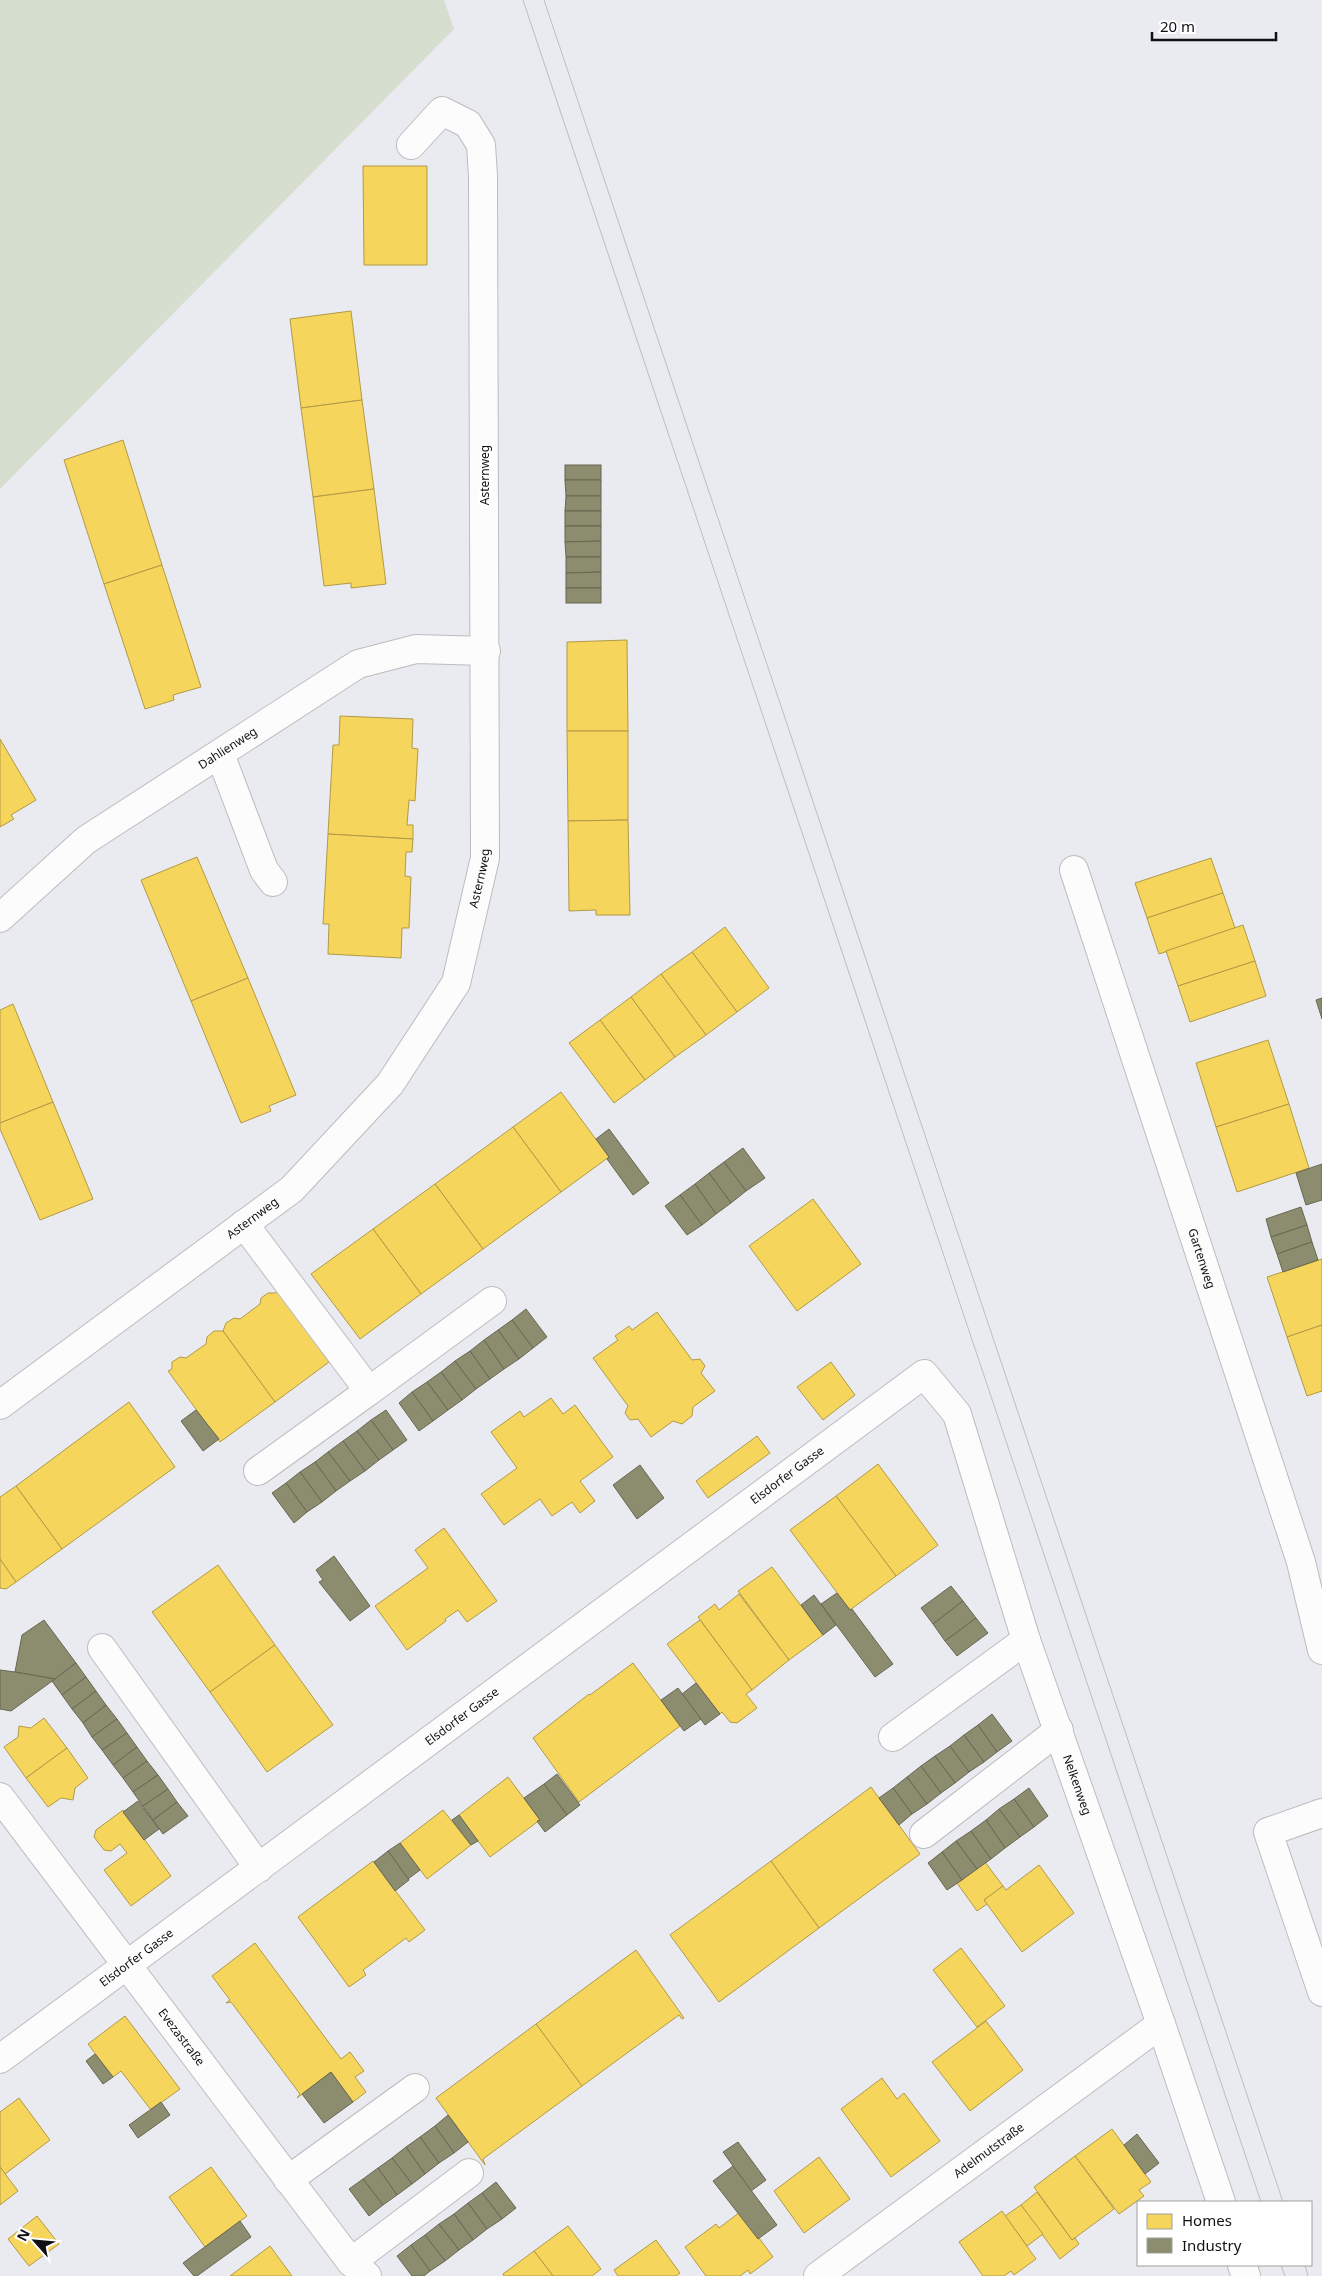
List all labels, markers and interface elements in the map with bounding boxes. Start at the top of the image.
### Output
scale bar [1152,10,1276,42]
text: 20 m [1160,16,1195,36]
street label: Asternweg [476,445,493,505]
street label: Dahlienweg [195,723,260,773]
street label: Asternweg [465,849,493,910]
street label: Asternweg [223,1193,282,1243]
street label: Gartenweg [1184,1226,1220,1291]
street label: Elsdorfer Gasse [747,1442,828,1508]
street label: Elsdorfer Gasse [421,1683,502,1749]
street label: Nelkenweg [1059,1752,1096,1817]
street label: Elsdorfer Gasse [96,1924,177,1990]
street label: Evezastraße [155,2005,209,2069]
street label: Adelmutstraße [950,2118,1028,2182]
legend [1137,2201,1312,2266]
text: Homes [1182,2210,1232,2230]
north arrow [10,2216,60,2266]
text: N [12,2225,34,2244]
text: Industry [1182,2235,1242,2255]

